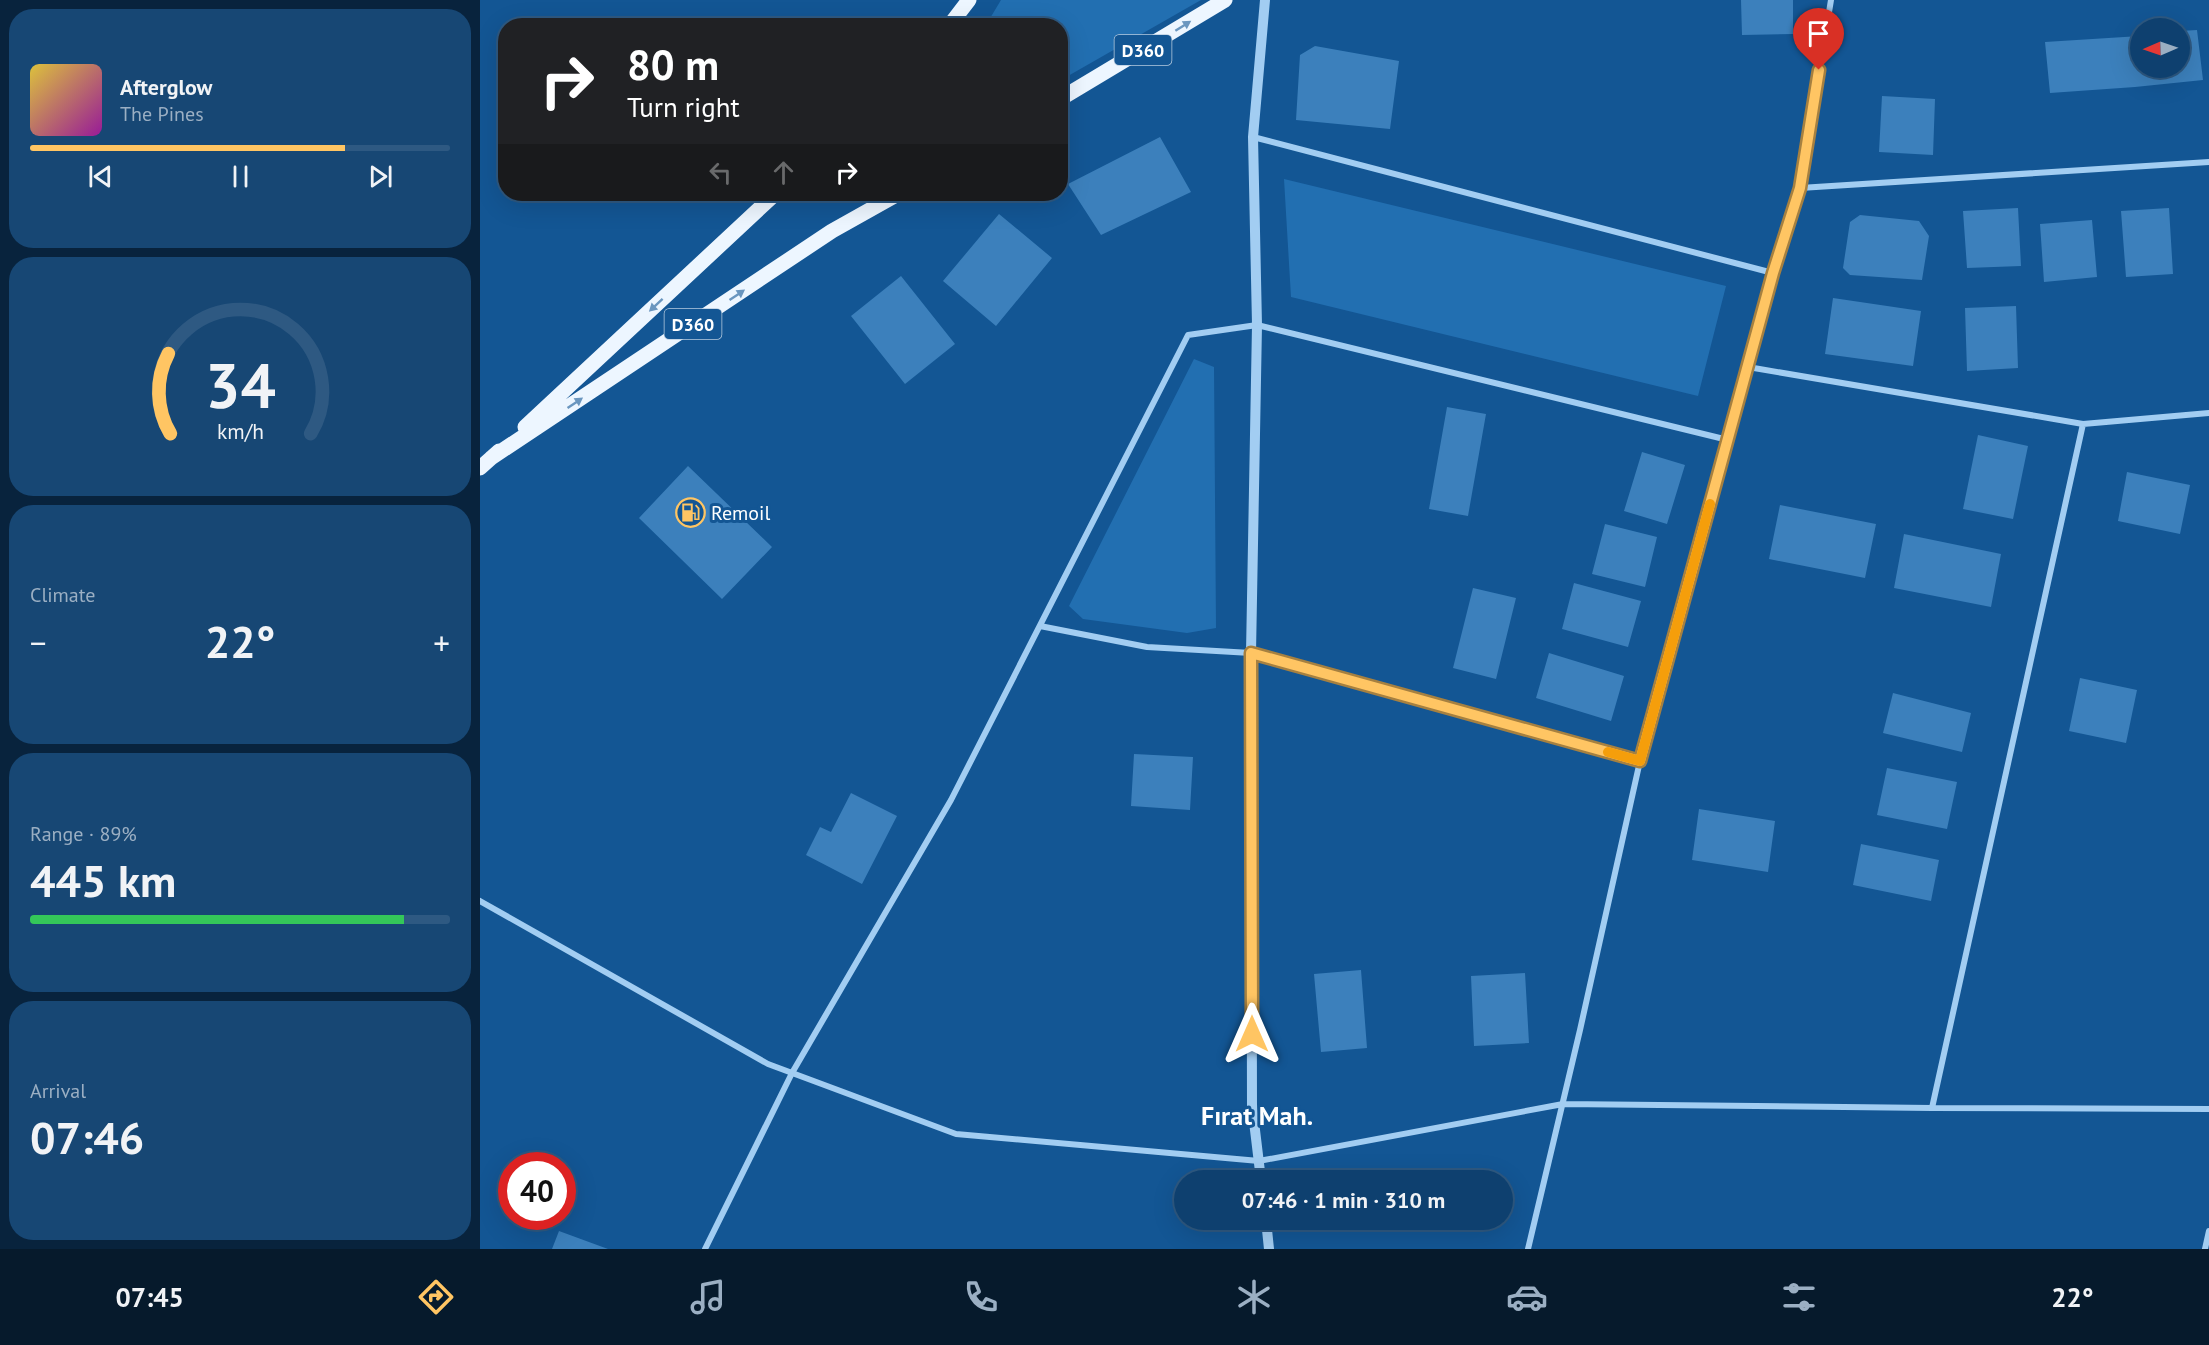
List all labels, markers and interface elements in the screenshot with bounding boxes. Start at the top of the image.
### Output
pin [1793,8,1844,70]
icon: arrive [1802,17,1835,50]
north arrow [2130,18,2190,78]
map controls [2130,18,2190,78]
one-way arrow [1175,21,1191,32]
road number: D360 [1114,35,1172,65]
text: 80 m [627,37,719,92]
icon: right [528,42,606,120]
text: Afterglow [120,73,212,101]
text: Turn right [627,90,740,124]
text: The Pines [120,101,204,127]
icon: left [704,156,737,189]
icon: ahead [767,156,800,189]
icon: right [830,156,863,189]
icon: previous [84,160,117,193]
icon: pause [224,160,257,193]
icon: next [364,160,397,193]
one-way arrow [729,289,745,300]
one-way arrow [648,298,663,312]
road number: D360 [664,309,722,339]
text: 34 [205,344,275,425]
one-way arrow [567,397,583,408]
text: km/h [216,417,263,445]
fuel station icon: Remoil [674,497,706,529]
place label: Remoil [711,500,770,526]
text: Climate [30,582,96,608]
text: 22° [205,612,275,670]
text: − [30,621,47,664]
text: + [433,621,450,664]
text: Range · 89% [30,821,137,847]
text: 445 km [30,851,176,909]
position arrow [1220,1002,1284,1066]
text: Arrival [30,1078,86,1104]
district label: Fırat Mah. [1201,1099,1313,1132]
text: 07:46 [30,1108,144,1166]
speed limit sign: 40 [498,1152,576,1230]
text: 07:46 · 1 min · 310 m [1242,1186,1445,1214]
icon: directions [415,1276,457,1318]
icon: music [687,1276,729,1318]
icon: phone [960,1276,1002,1318]
icon: climate [1233,1276,1275,1318]
icon: car [1506,1276,1548,1318]
icon: filters [1778,1276,1820,1318]
text: 07:45 [115,1280,184,1314]
text: 22° [2051,1280,2094,1314]

